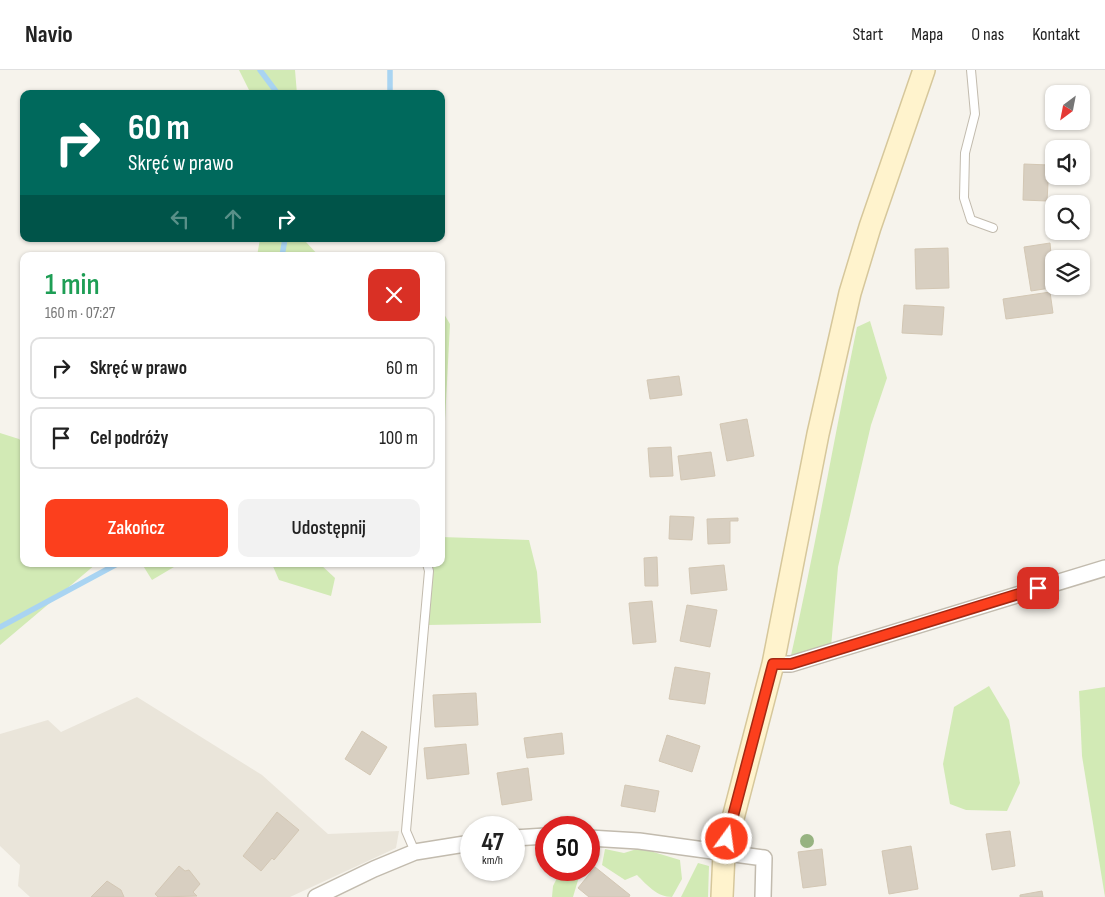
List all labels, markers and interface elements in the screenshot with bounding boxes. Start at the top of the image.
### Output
text: Navio [25,20,73,49]
text: Start [852,24,883,45]
text: Mapa [911,24,943,45]
text: O nas [971,24,1004,45]
text: Kontakt [1032,24,1080,45]
north arrow [1045,85,1090,130]
map controls [1045,85,1090,295]
text: 60 m [128,107,190,150]
icon: right [45,110,110,175]
button: sound [1045,140,1090,185]
text: Skręć w prawo [128,150,234,177]
button: search [1045,195,1090,240]
icon: left [166,205,194,233]
icon: ahead [219,205,247,233]
icon: right [272,205,300,233]
button: layers [1045,250,1090,295]
text: 1 min [45,267,100,303]
button: close [368,269,420,321]
text: 160 m · 07:27 [45,304,115,323]
icon: right [47,354,75,382]
text: Skręć w prawo [90,357,187,380]
text: 60 m [386,357,418,380]
icon: arrive [47,424,75,452]
text: Cel podróży [90,427,168,450]
text: 100 m [379,427,418,450]
button: Zakończ [45,499,228,557]
button: Udostępnij [238,499,420,557]
pin [1017,567,1059,609]
icon: arrive [1024,574,1052,602]
position arrow [700,812,752,864]
speed limit sign: 50 [535,816,600,881]
text: 47 [481,827,504,858]
text: km/h [482,853,503,868]

